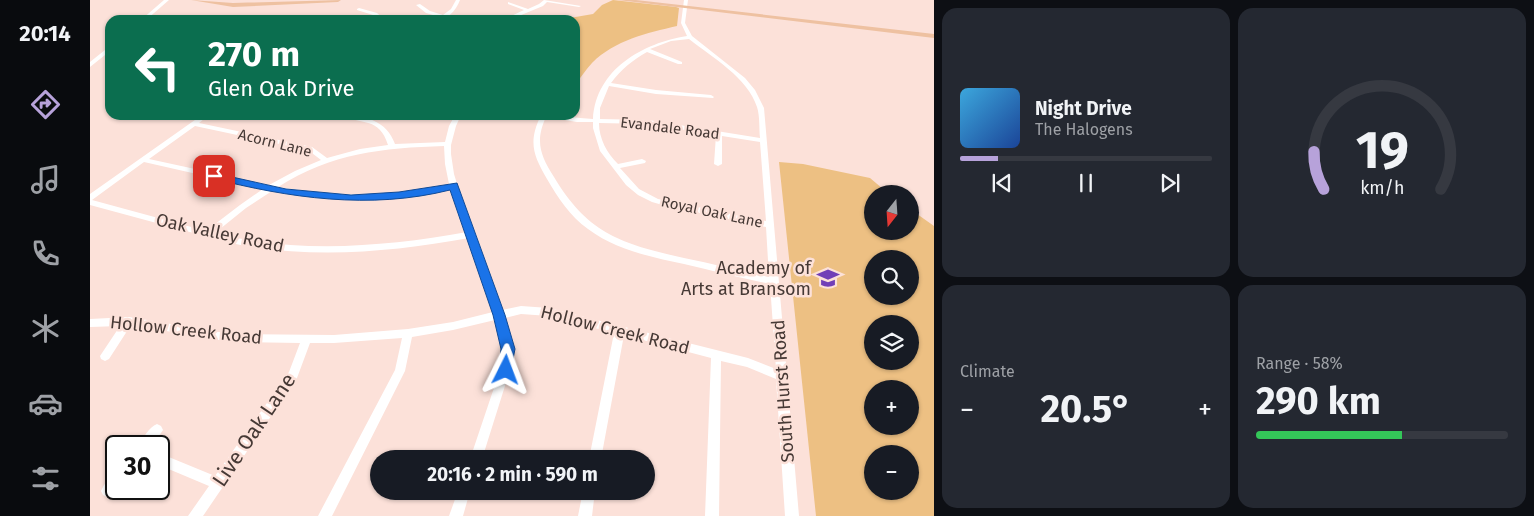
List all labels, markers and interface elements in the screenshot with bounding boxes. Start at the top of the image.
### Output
text: 20:14 [19,20,71,47]
text: 270 m [208,33,300,75]
icon: left [125,35,190,100]
text: Glen Oak Drive [208,75,355,102]
icon: directions [28,87,63,122]
text: Night Drive [1035,97,1132,120]
street label: Evandale Road [619,113,721,143]
text: 19 [1355,119,1409,182]
text: The Halogens [1035,120,1133,139]
street label: Acorn Lane [236,125,314,161]
pin [193,155,235,197]
icon: music [28,162,63,197]
icon: arrive [200,162,228,190]
icon: previous [988,169,1016,197]
icon: pause [1072,169,1100,197]
icon: next [1156,169,1184,197]
text: km/h [1360,177,1404,199]
north arrow [864,185,919,240]
map controls [864,185,919,500]
street label: Royal Oak Lane [659,192,765,232]
street label: Oak Valley Road [154,209,286,257]
icon: phone [28,236,63,271]
button: search [864,250,919,305]
place label: Academy of Arts at Bransom [681,257,813,300]
school or university icon: Academy of Arts at Bransom [815,265,841,291]
street label: Hollow Creek Road [538,301,692,359]
icon: climate [28,311,63,346]
street label: Hollow Creek Road [109,311,263,349]
button: layers [864,315,919,370]
street label: South Hurst Road [767,319,799,463]
position arrow [479,343,531,395]
text: Range · 58% [1256,354,1343,373]
text: Climate [960,362,1015,381]
street label: Live Oak Lane [207,368,301,492]
text: 290 km [1256,378,1381,424]
button: + [864,380,919,435]
icon: car [28,386,63,421]
text: 20.5° [1040,386,1132,432]
text: − [960,393,974,426]
text: + [1198,393,1212,426]
speed limit sign: 30 [105,435,170,500]
button: − [864,445,919,500]
icon: filters [28,461,63,496]
text: 20:16 · 2 min · 590 m [427,463,598,486]

